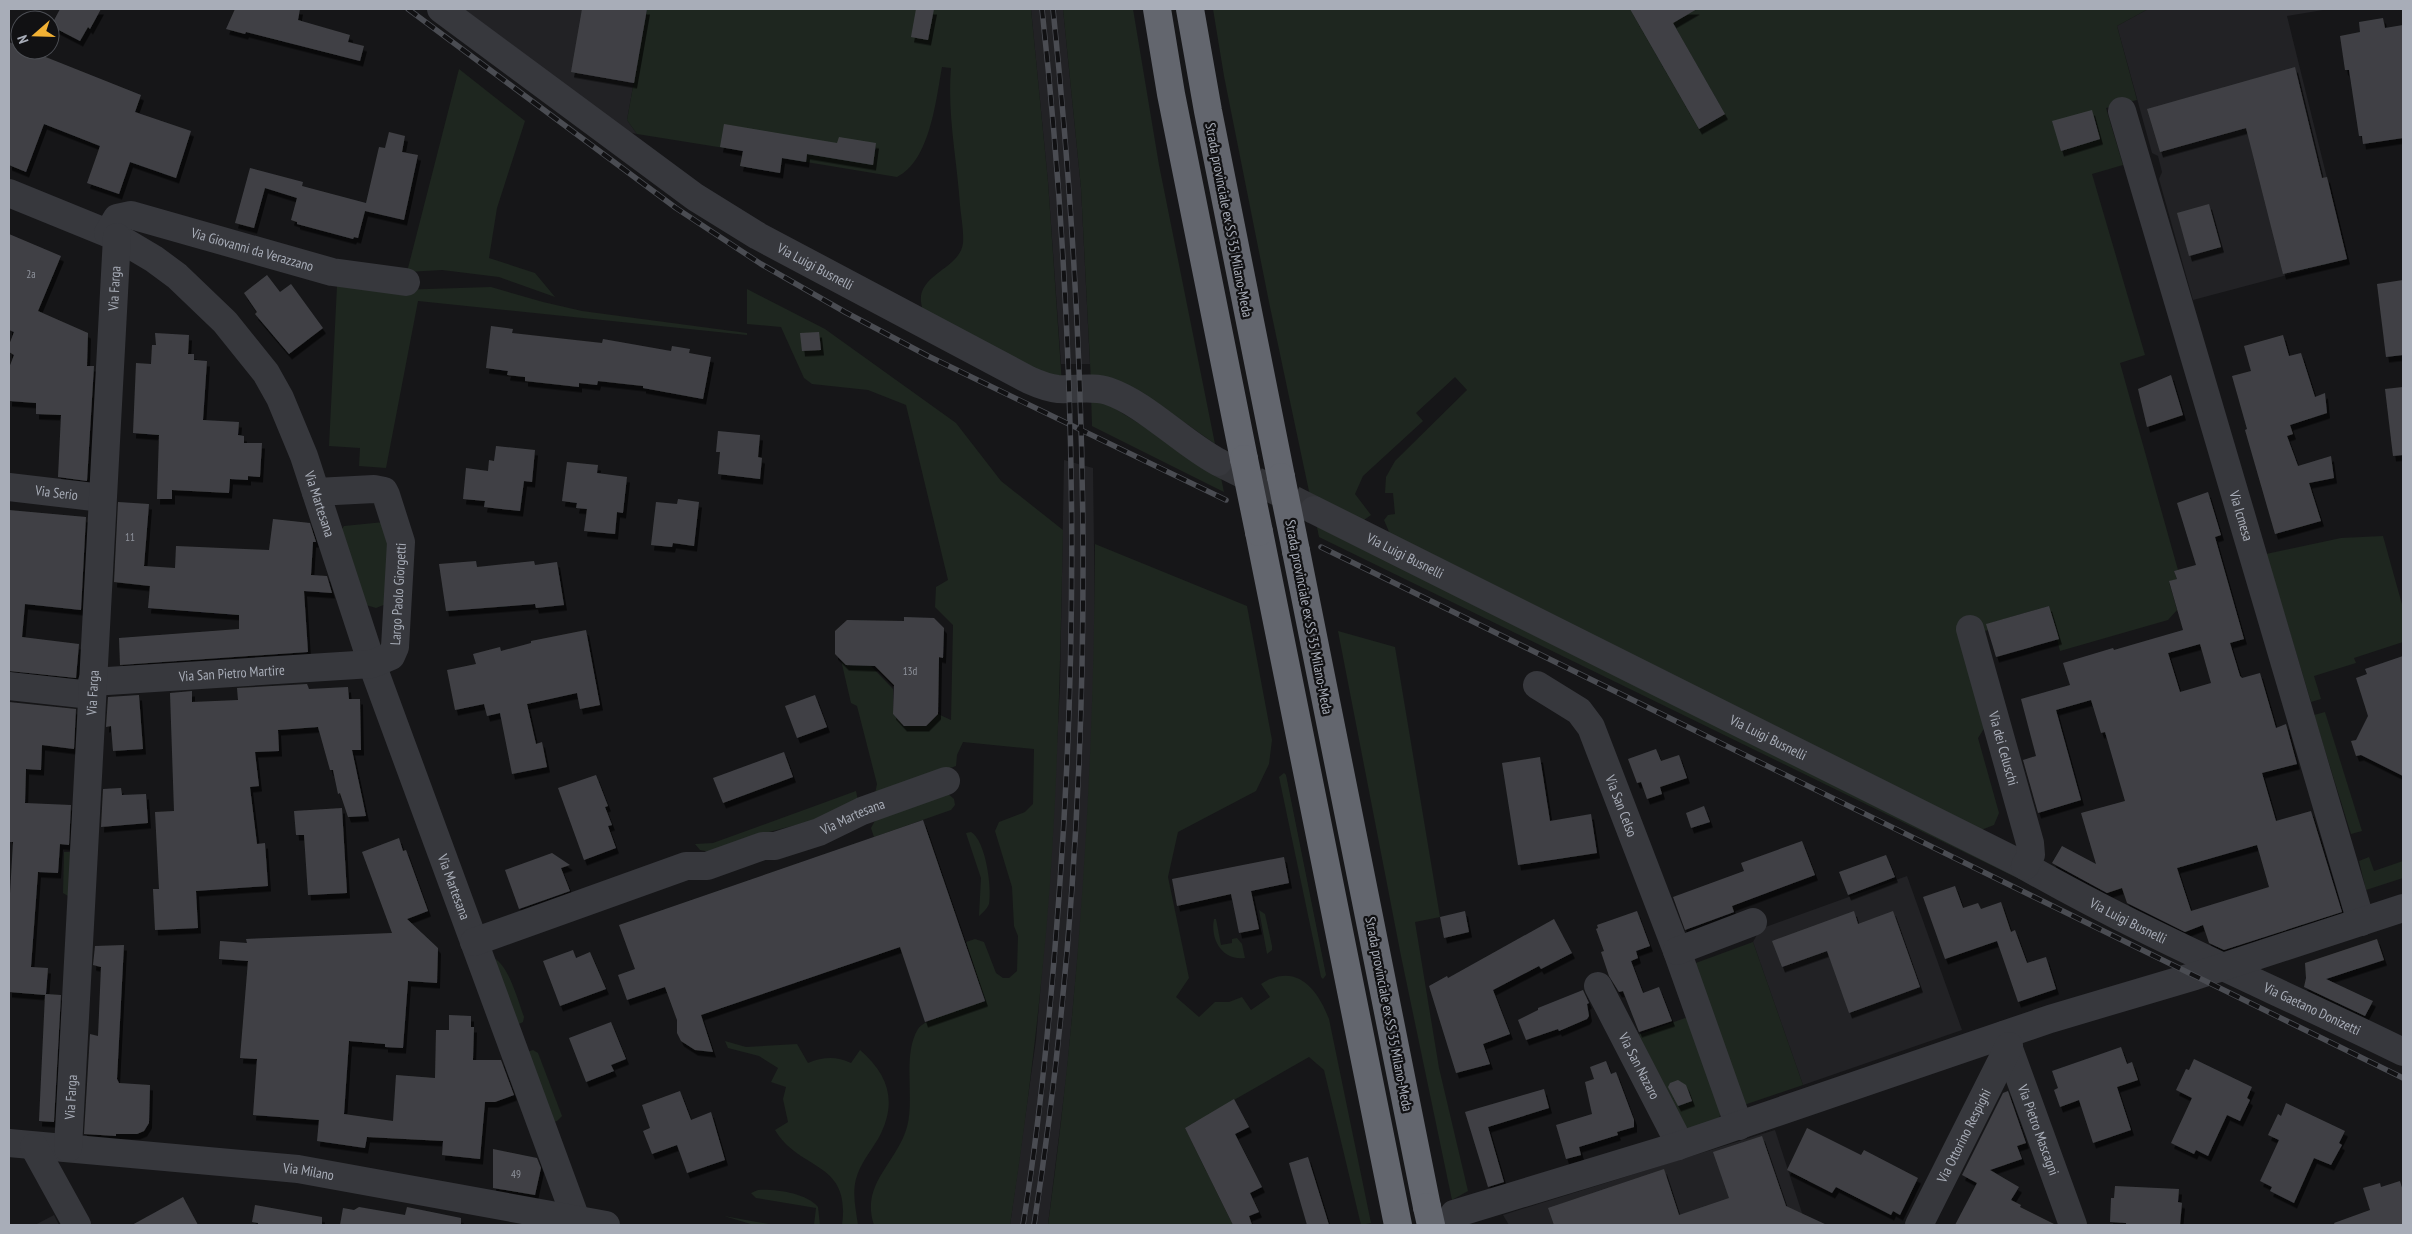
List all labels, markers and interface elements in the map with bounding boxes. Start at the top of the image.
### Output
north arrow [10,10,60,60]
text: N [13,33,33,46]
street label: Strada provinciale ex SS 35 Milano-Meda [1201,121,1257,319]
street label: Via Giovanni da Verazzano [188,223,316,275]
street label: Via Luigi Busnelli [773,238,857,294]
street label: Via Farga [104,265,124,312]
house number: 2a [26,267,36,281]
street label: Via Martesana [300,468,339,539]
street label: Via Serio [33,481,79,504]
street label: Via Icmesa [2225,488,2257,543]
street label: Strada provinciale ex SS 35 Milano-Meda [1281,518,1337,716]
street label: Via Luigi Busnelli [1363,528,1447,582]
house number: 11 [125,530,135,544]
street label: Largo Paolo Giorgetti [386,542,410,646]
street label: Via San Pietro Martire [177,661,285,685]
house number: 13d [903,664,918,678]
street label: Via Farga [82,670,103,717]
street label: Via dei Celuschi [1984,708,2022,787]
street label: Via Luigi Busnelli [1726,710,1810,764]
street label: Via San Celso [1601,772,1641,839]
street label: Via Martesana [817,795,887,839]
street label: Via Martesana [433,851,474,922]
street label: Via Luigi Busnelli [2086,893,2170,948]
street label: Strada provinciale ex SS 35 Milano-Meda [1361,915,1417,1113]
street label: Via Gaetano Donizetti [2260,978,2364,1039]
street label: Via San Nazaro [1614,1029,1664,1102]
street label: Via Farga [60,1074,81,1121]
street label: Via Pietro Mascagni [2013,1081,2063,1178]
street label: Via Ottorino Respighi [1932,1086,1995,1186]
street label: Via Milano [282,1159,335,1184]
house number: 49 [511,1167,521,1181]

